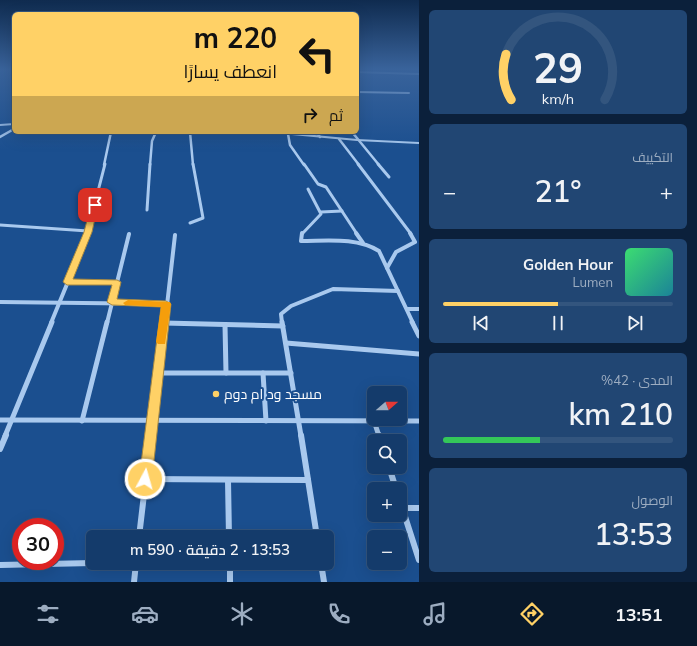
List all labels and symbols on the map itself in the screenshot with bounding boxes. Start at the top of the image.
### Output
pin [78,188,112,222]
place label: مسجد ود ام دوم [224,385,322,404]
north arrow [367,386,407,426]
marker: مسجد ود ام دوم [211,389,221,399]
position arrow [124,458,166,500]
speed limit sign: 30 [12,518,64,570]

